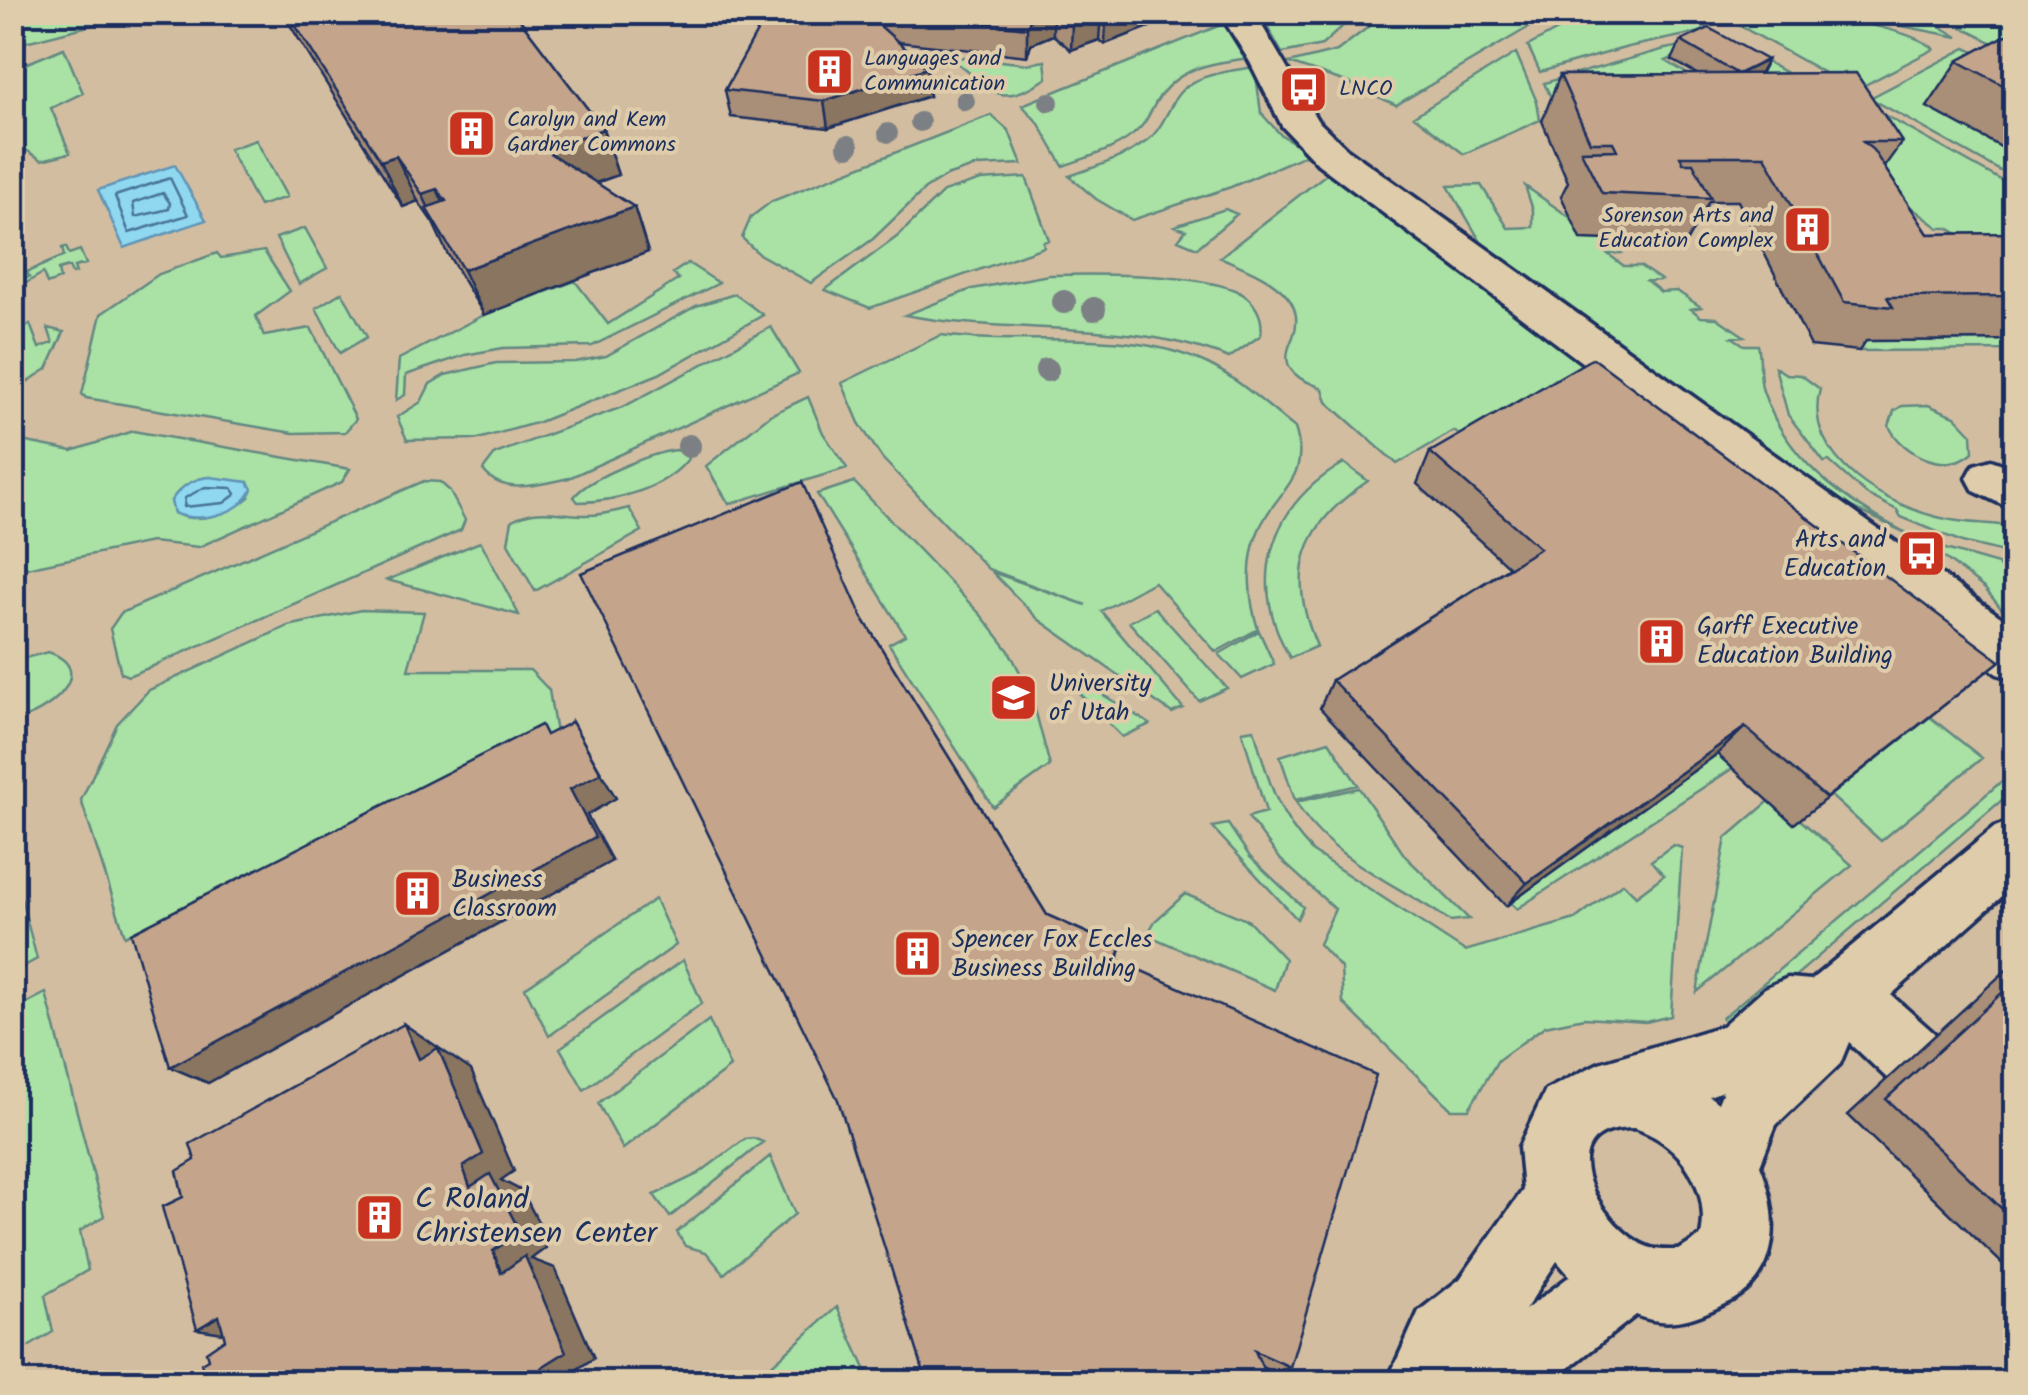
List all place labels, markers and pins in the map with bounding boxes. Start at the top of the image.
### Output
place label: Languages and Communication [864,42,1005,102]
building icon: Languages and Communication [803,46,855,98]
bus stop icon: LNCO [1278,63,1330,115]
place label: LNCO [1339,72,1393,107]
place label: Carolyn and Kem Gardner Commons [507,103,677,163]
building icon: Carolyn and Kem Gardner Commons [446,107,498,159]
place label: Sorenson Arts and Education Complex [1598,199,1774,259]
building icon: Sorenson Arts and Education Complex [1782,203,1834,255]
place label: Arts and Education [1784,520,1888,589]
bus stop icon: Arts and Education [1895,528,1947,580]
place label: Garff Executive Education Building [1697,607,1893,676]
building icon: Garff Executive Education Building [1636,615,1688,667]
place label: University of Utah [1049,664,1152,733]
school or university icon: University of Utah [988,672,1040,724]
place label: Business Classroom [452,860,557,929]
building icon: Business Classroom [391,868,443,920]
place label: Spencer Fox Eccles Business Building [952,920,1153,989]
building icon: Spencer Fox Eccles Business Building [891,928,943,980]
place label: C Roland Christensen Center [415,1176,659,1258]
building icon: C Roland Christensen Center [354,1191,406,1243]

